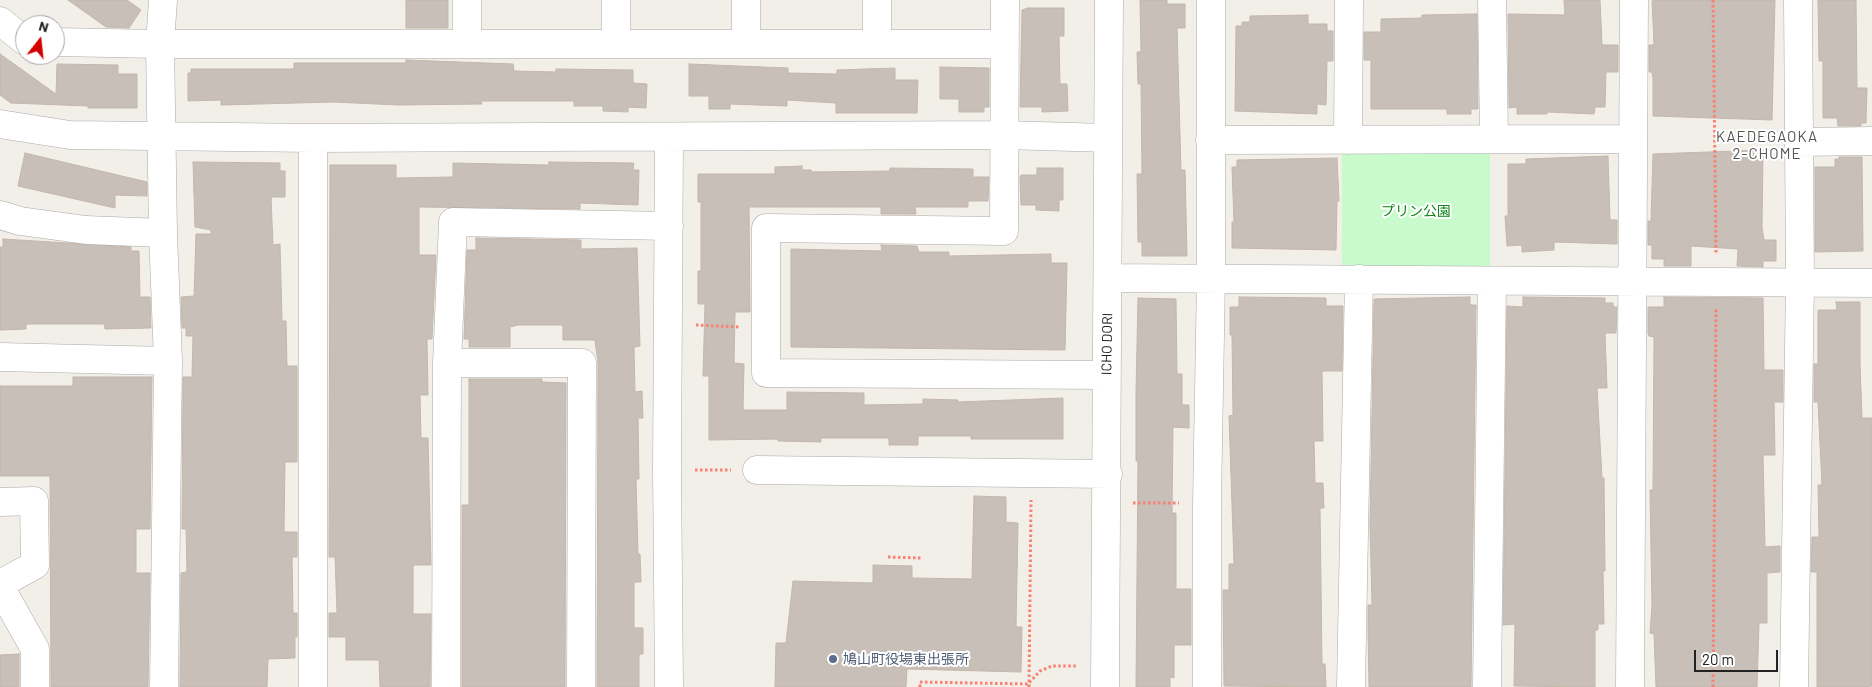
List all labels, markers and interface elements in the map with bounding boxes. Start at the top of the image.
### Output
north arrow [15,15,65,65]
text: N [37,17,51,36]
district label: KAEDEGAOKA 2-CHOME [1715,128,1819,163]
park label: プリン公園 [1381,203,1451,219]
street label: ICHO DORI [1098,313,1116,375]
scale bar [1697,640,1781,672]
text: 20 m [1702,650,1734,668]
place label: 鳩山町役場東出張所 [843,651,969,667]
marker: 鳩山町役場東出張所 [827,653,839,665]

